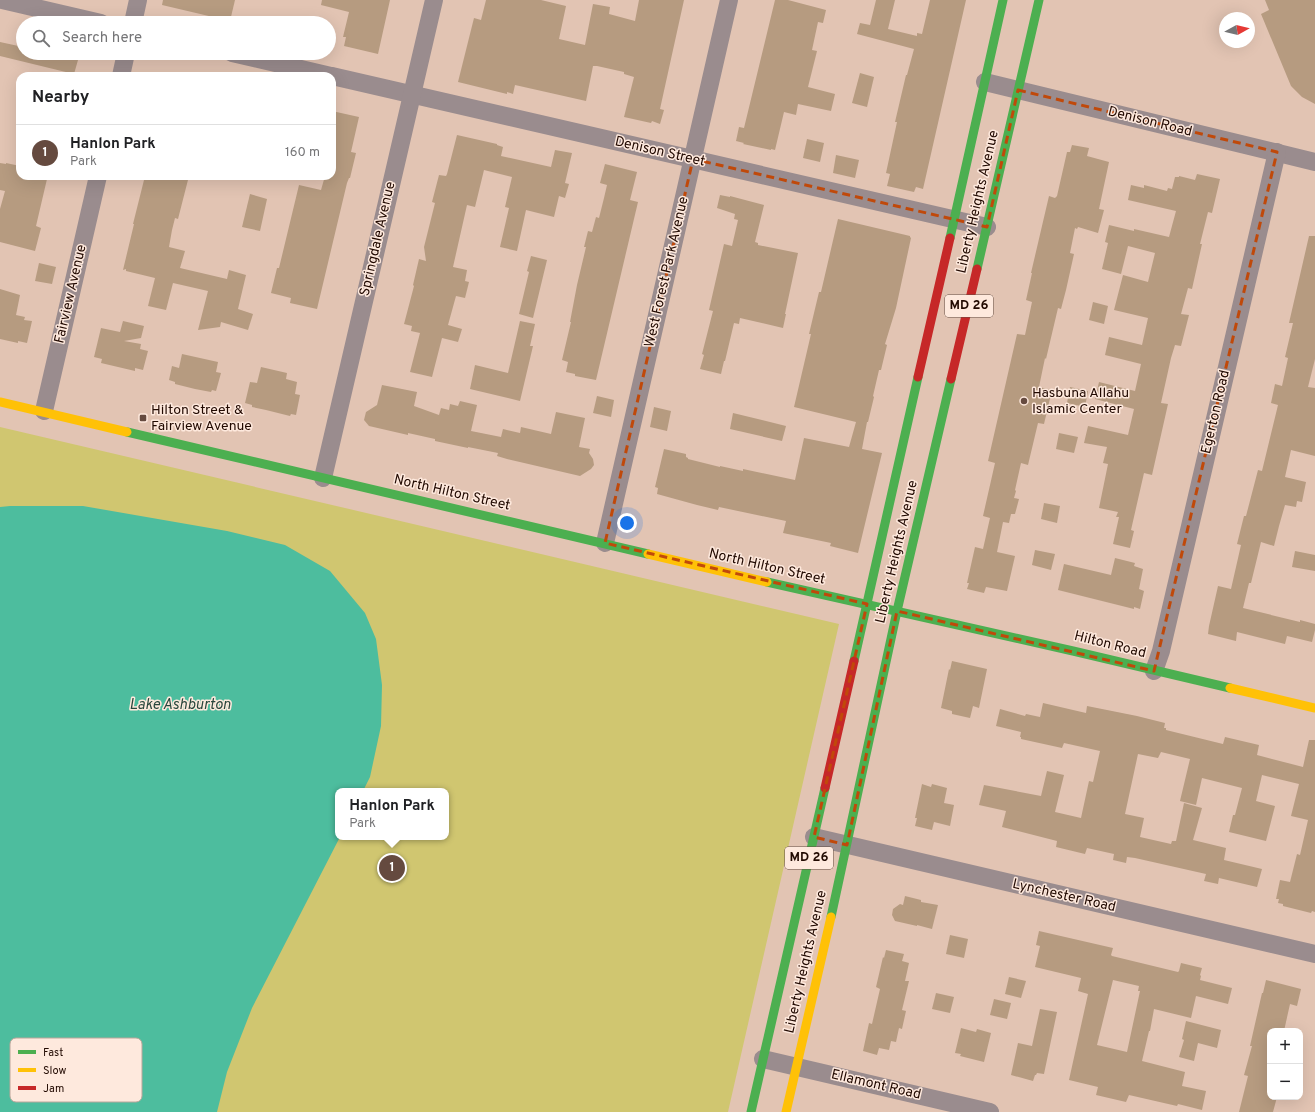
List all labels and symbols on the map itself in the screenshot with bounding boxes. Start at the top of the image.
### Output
north arrow [1219,12,1255,48]
street label: Denison Road [1106,103,1194,141]
street label: Liberty Heights Avenue [953,129,1003,275]
street label: Denison Street [613,133,707,171]
street label: Springdale Avenue [357,180,399,298]
street label: West Forest Park Avenue [641,195,693,349]
street label: Fairview Avenue [51,243,91,345]
road number: MD 26 [945,295,993,317]
street label: Egerton Road [1198,368,1234,456]
place label: Hasbuna Allahu Islamic Center [1032,385,1129,418]
marker: Hasbuna Allahu Islamic Center [1019,396,1029,406]
place label: Hilton Street & Fairview Avenue [151,402,252,435]
marker: Hilton Street & Fairview Avenue [138,413,148,423]
street label: North Hilton Street [392,471,512,515]
street label: Liberty Heights Avenue [872,479,922,625]
your location [617,513,637,533]
street label: North Hilton Street [707,545,827,589]
street label: Hilton Road [1072,628,1148,662]
water label: Lake Ashburton [129,696,231,715]
road number: MD 26 [785,847,833,869]
pin: 1 [379,853,405,883]
street label: Lynchester Road [1011,876,1117,916]
street label: Liberty Heights Avenue [781,889,831,1035]
legend [10,1038,142,1102]
text: Fast [43,1046,63,1060]
text: Slow [43,1064,66,1078]
street label: Ellamont Road [829,1066,923,1104]
text: Jam [43,1082,64,1096]

